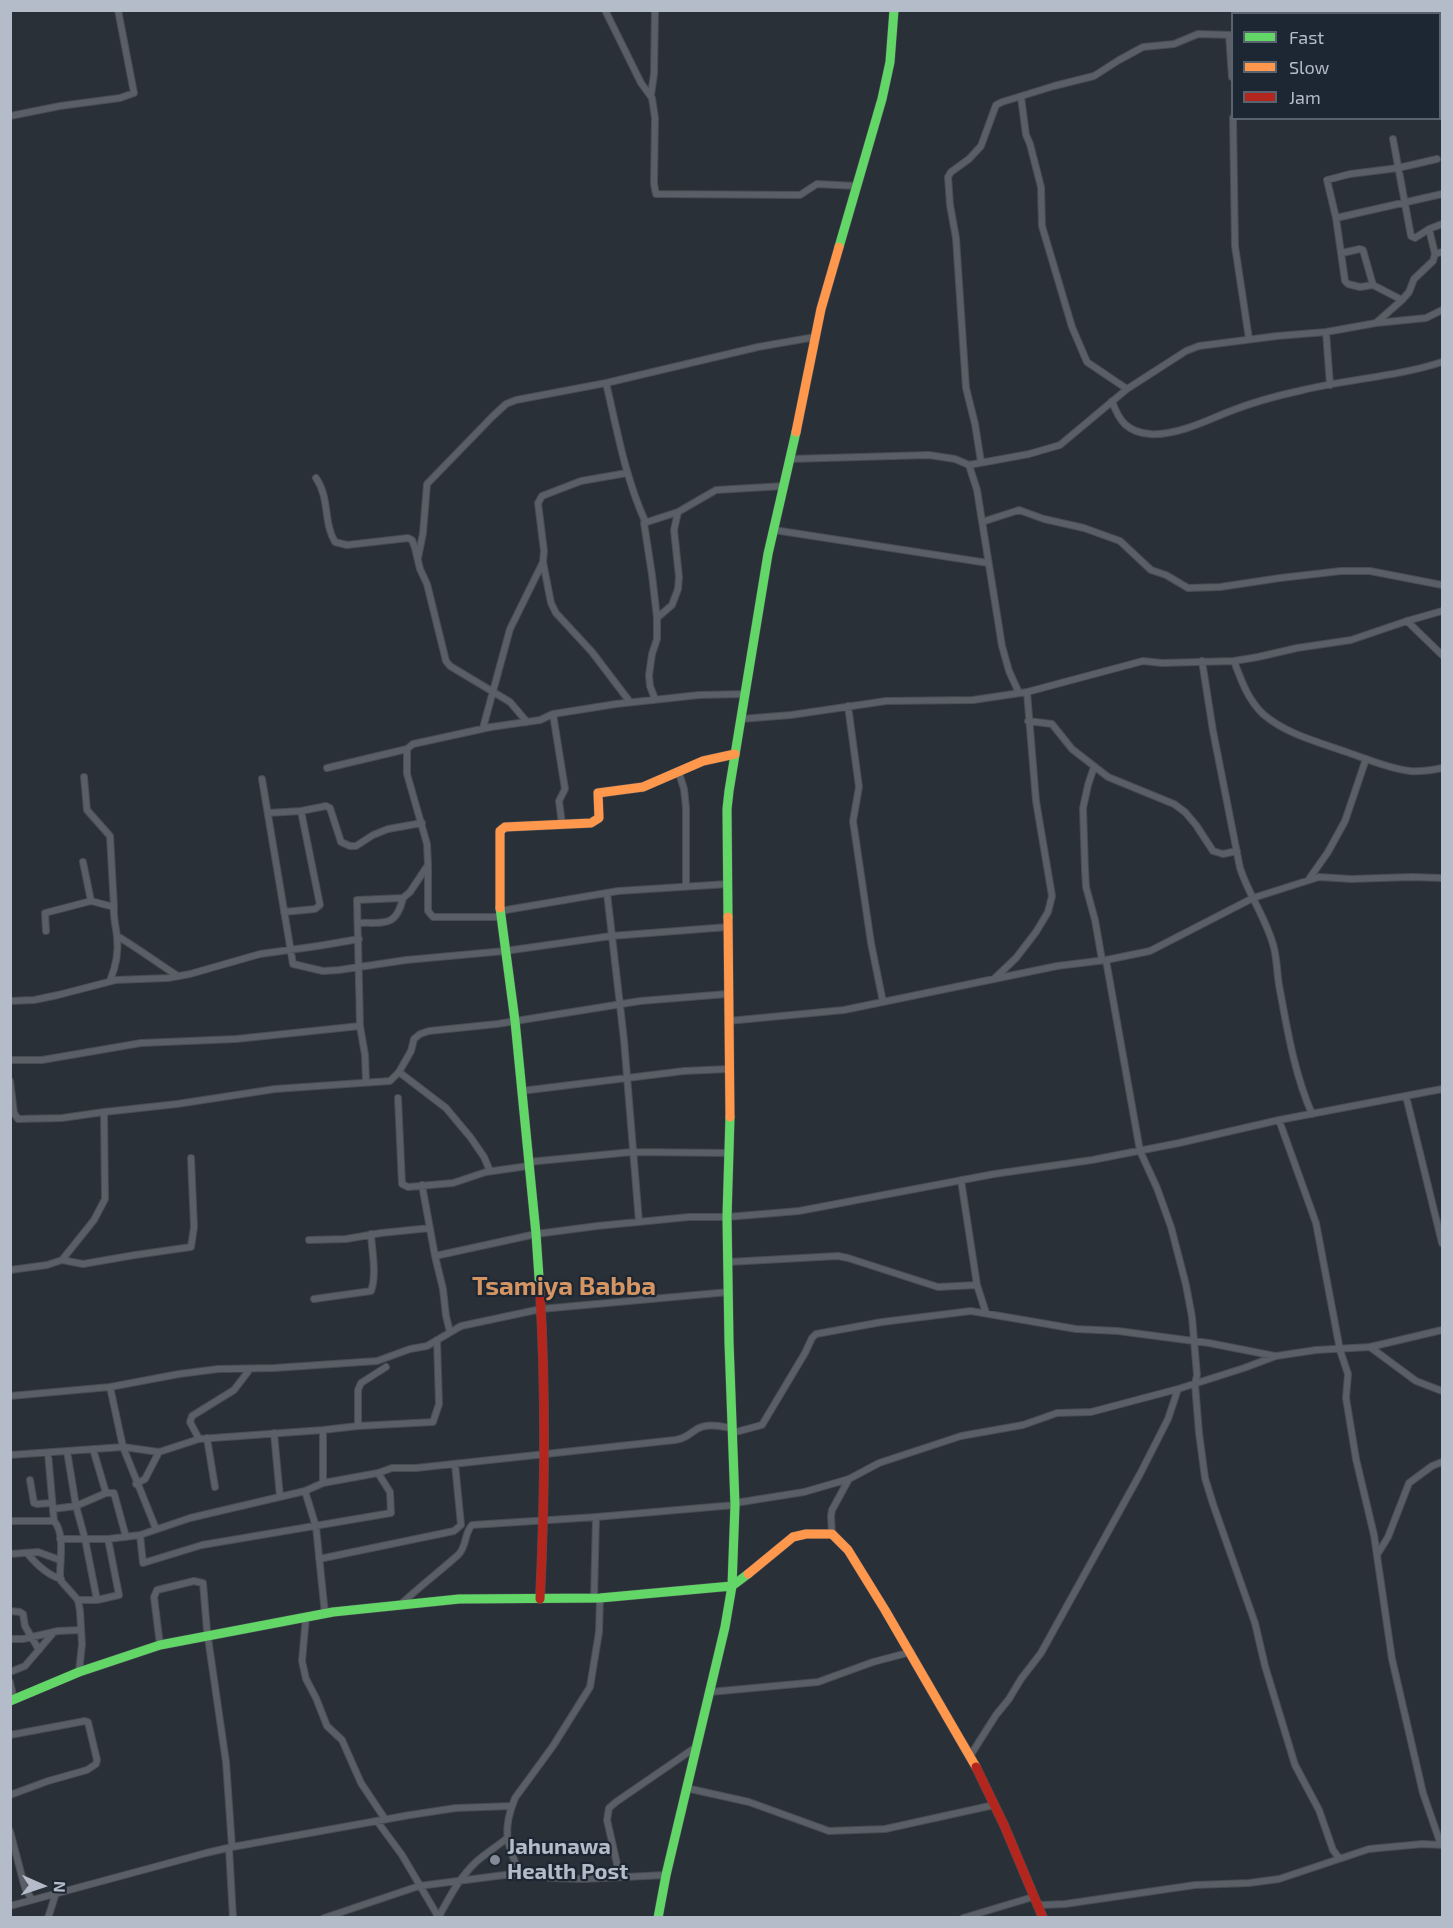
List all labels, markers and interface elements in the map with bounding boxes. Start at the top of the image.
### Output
legend [1231,12,1441,120]
text: Fast [1289,26,1324,48]
text: Slow [1289,56,1329,78]
text: Jam [1289,86,1321,108]
district label: Tsamiya Babba [472,1270,656,1302]
place label: Jahunawa Health Post [507,1834,628,1886]
marker: Jahunawa Health Post [488,1853,502,1867]
north arrow [12,1856,72,1916]
text: N [51,1881,70,1893]

